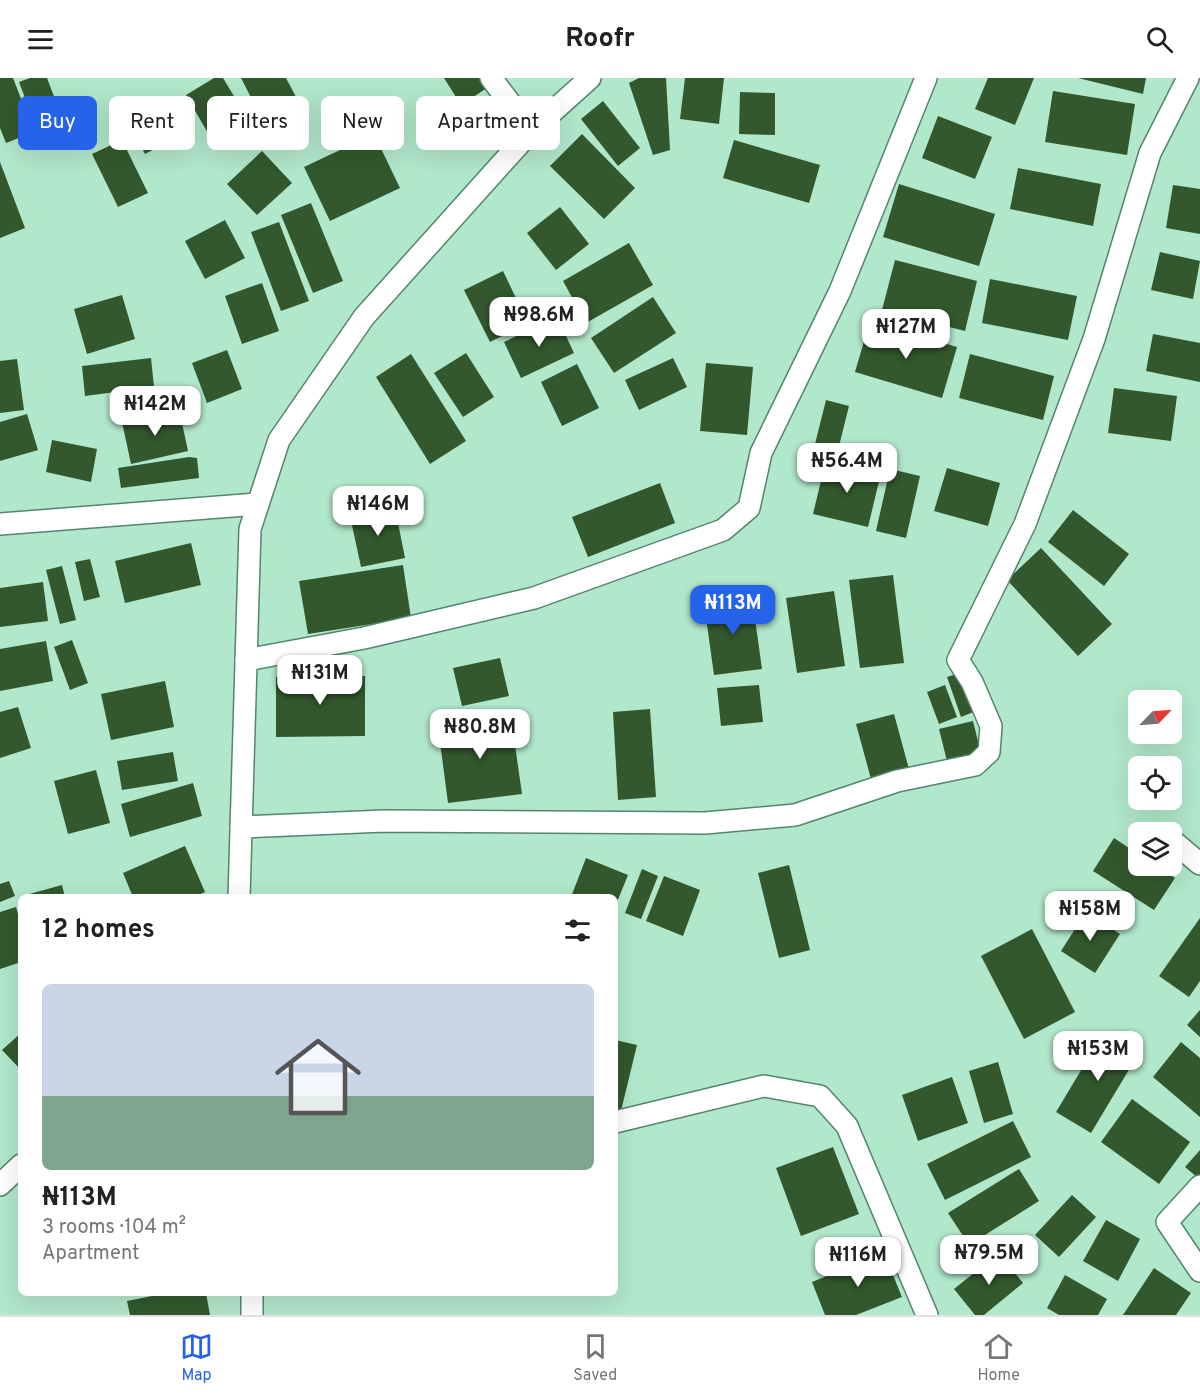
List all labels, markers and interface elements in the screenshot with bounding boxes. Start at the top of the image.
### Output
text: Roofr [565,22,635,56]
icon: menu [24,23,57,56]
icon: search [1143,23,1176,56]
chip: Buy [18,96,97,150]
chip: Rent [109,96,195,150]
chip: Filters [207,96,309,150]
chip: New [321,96,404,150]
chip: Apartment [416,96,560,150]
pin: ₦98.6M [490,297,588,348]
text: ₦98.6M [503,303,575,329]
pin: ₦127M [864,309,948,360]
text: ₦127M [876,315,936,341]
pin: ₦142M [113,386,197,437]
text: ₦142M [124,392,186,418]
pin: ₦56.4M [798,443,896,494]
text: ₦56.4M [811,449,883,475]
pin: ₦146M [336,486,420,537]
text: ₦146M [347,492,409,518]
pin: ₦113M [691,585,775,636]
text: ₦113M [704,591,762,617]
pin: ₦131M [278,655,362,706]
text: ₦131M [291,661,349,687]
north arrow [1128,690,1182,744]
map controls [1128,690,1182,876]
pin: ₦80.8M [431,709,529,760]
text: ₦80.8M [444,715,516,741]
button: locate [1128,756,1182,810]
button: layers [1128,822,1182,876]
pin: ₦158M [1048,891,1132,942]
text: ₦158M [1059,897,1121,923]
text: 12 homes [42,914,155,947]
icon: filters [561,914,594,947]
icon: home [264,1023,372,1131]
pin: ₦153M [1056,1031,1140,1082]
text: ₦153M [1067,1037,1129,1063]
text: ₦113M [42,1182,117,1215]
text: 3 rooms · 104 m² [42,1215,186,1241]
pin: ₦79.5M [940,1235,1038,1286]
pin: ₦116M [816,1237,900,1288]
text: Apartment [42,1241,140,1267]
text: ₦79.5M [954,1241,1024,1267]
text: ₦116M [829,1243,887,1269]
tab: Map [180,1330,213,1386]
tab: Saved [573,1330,617,1386]
tab: Home [977,1330,1020,1386]

